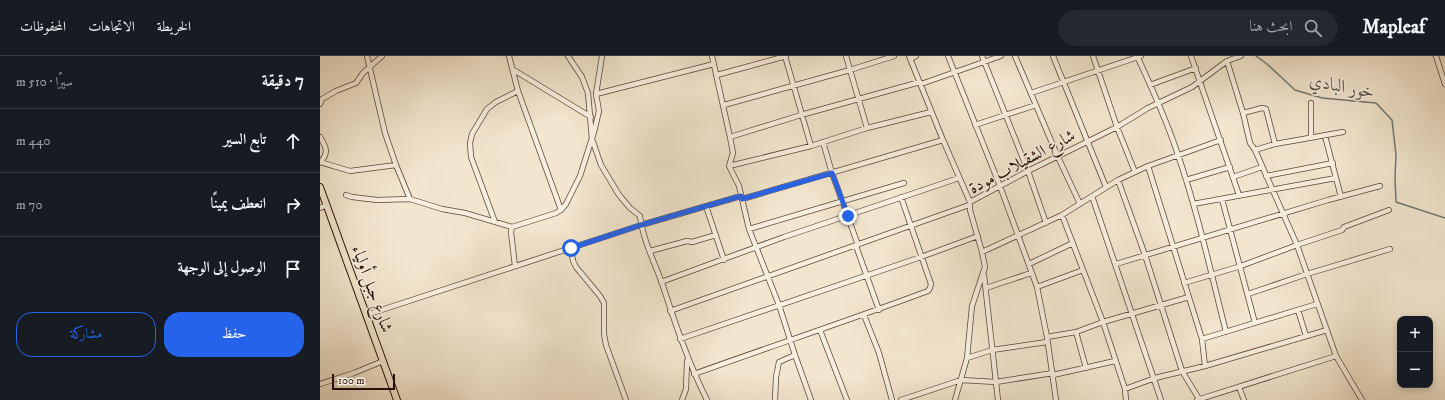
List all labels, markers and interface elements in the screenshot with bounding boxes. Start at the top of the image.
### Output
search box [1058,10,1338,46]
text: Mapleaf [1362,16,1425,39]
text: ابحث هنا [1249,17,1292,36]
icon: search [1302,17,1324,39]
text: المحفوظات [20,18,66,36]
text: الاتجاهات [88,18,135,36]
text: الخريطة [157,18,191,36]
text: 7 دقيقة [262,70,304,92]
water label: خور البادي [1307,70,1377,107]
text: سيرًا · 510 m [16,74,73,90]
street label: شارع الشقيلاب مودة [965,125,1080,201]
text: تابع السير [224,130,266,149]
icon: ahead [282,130,304,152]
text: 440 m [16,133,51,149]
text: انعطف يمينًا [211,194,266,213]
icon: right [282,194,304,216]
text: 70 m [16,197,42,213]
route end [839,207,857,225]
route start [562,239,580,257]
street label: شارع جبل أولياء [344,242,400,336]
text: الوصول إلى الوجهة [177,258,266,277]
icon: arrive [282,258,304,280]
button: مشاركة [16,312,156,357]
button: حفظ [164,312,304,357]
map controls [1397,316,1433,388]
button: + [1397,316,1433,352]
button: − [1397,352,1433,388]
scale bar [332,372,395,391]
text: 100 m [338,374,364,388]

